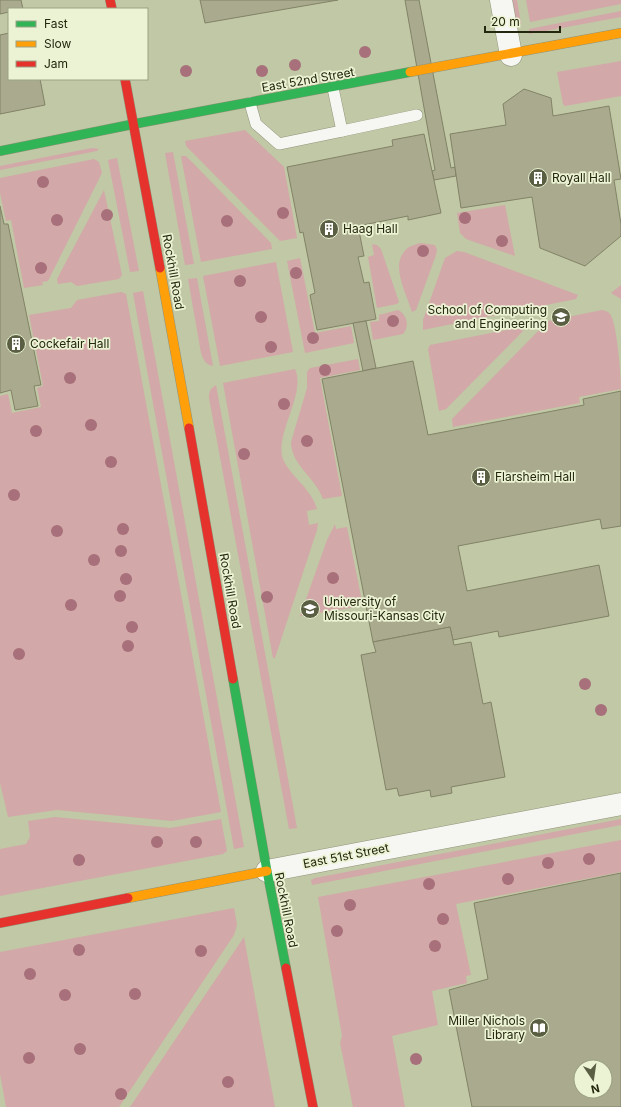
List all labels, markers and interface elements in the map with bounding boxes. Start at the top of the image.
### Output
legend [8,8,148,80]
scale bar [485,8,560,34]
text: 20 m [491,14,520,29]
text: Fast [44,16,68,31]
text: Slow [44,36,72,51]
text: Jam [44,56,68,71]
street label: East 52nd Street [260,64,356,95]
building icon: Royall Hall [527,167,549,189]
place label: Royall Hall [552,170,611,185]
building icon: Haag Hall [318,218,340,240]
place label: Haag Hall [343,221,398,236]
street label: Rockhill Road [159,233,188,311]
place label: School of Computing and Engineering [427,302,547,331]
school or university icon: School of Computing and Engineering [550,306,572,328]
building icon: Cockefair Hall [5,333,27,355]
place label: Cockefair Hall [30,336,109,351]
building icon: Flarsheim Hall [470,466,492,488]
place label: Flarsheim Hall [495,469,575,484]
street label: Rockhill Road [216,552,245,630]
place label: University of Missouri-Kansas City [324,594,445,623]
school or university icon: University of Missouri-Kansas City [299,598,321,620]
street label: East 51st Street [302,840,390,871]
street label: Rockhill Road [272,871,301,949]
place label: Miller Nichols Library [448,1013,525,1042]
library icon: Miller Nichols Library [528,1017,550,1039]
north arrow [573,1059,613,1099]
text: N [590,1081,601,1097]

